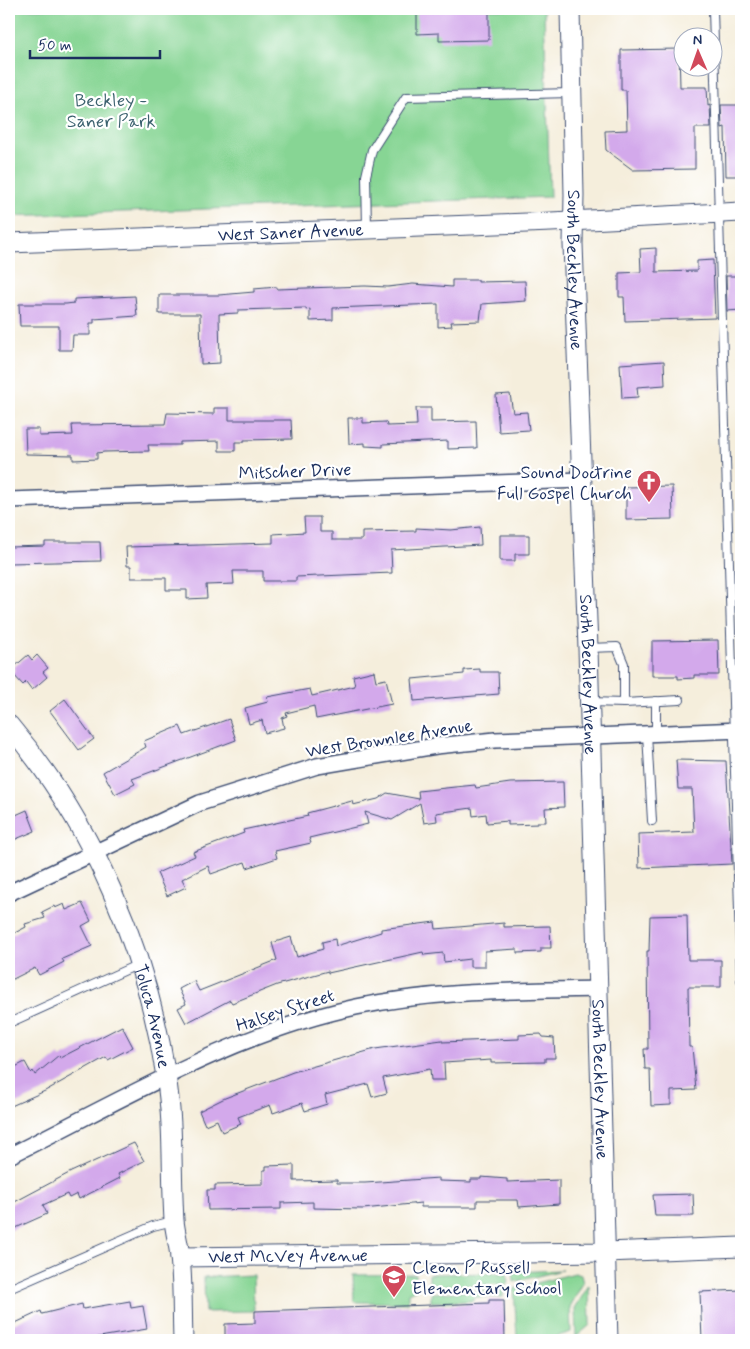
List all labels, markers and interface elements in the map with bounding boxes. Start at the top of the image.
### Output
scale bar [30,28,160,60]
north arrow [672,28,722,78]
text: N [693,31,703,49]
text: 50 m [38,36,72,56]
park label: Beckley - Saner Park [67,89,155,134]
street label: South Beckley Avenue [560,189,588,351]
street label: West Saner Avenue [217,218,364,248]
street label: Mitscher Drive [238,458,352,486]
place label: Sound Doctrine Full Gospel Church [497,461,632,506]
church icon: Sound Doctrine Full Gospel Church [636,469,662,503]
street label: South Beckley Avenue [573,594,602,755]
street label: West Brownlee Avenue [304,714,474,764]
street label: Toluca Avenue [127,962,176,1070]
street label: Halsey Street [233,984,338,1038]
street label: South Beckley Avenue [585,999,614,1160]
street label: West McVey Avenue [208,1244,368,1270]
place label: Cleon P Russell Elementary School [412,1256,562,1301]
school or university icon: Cleon P Russell Elementary School [381,1264,407,1298]

